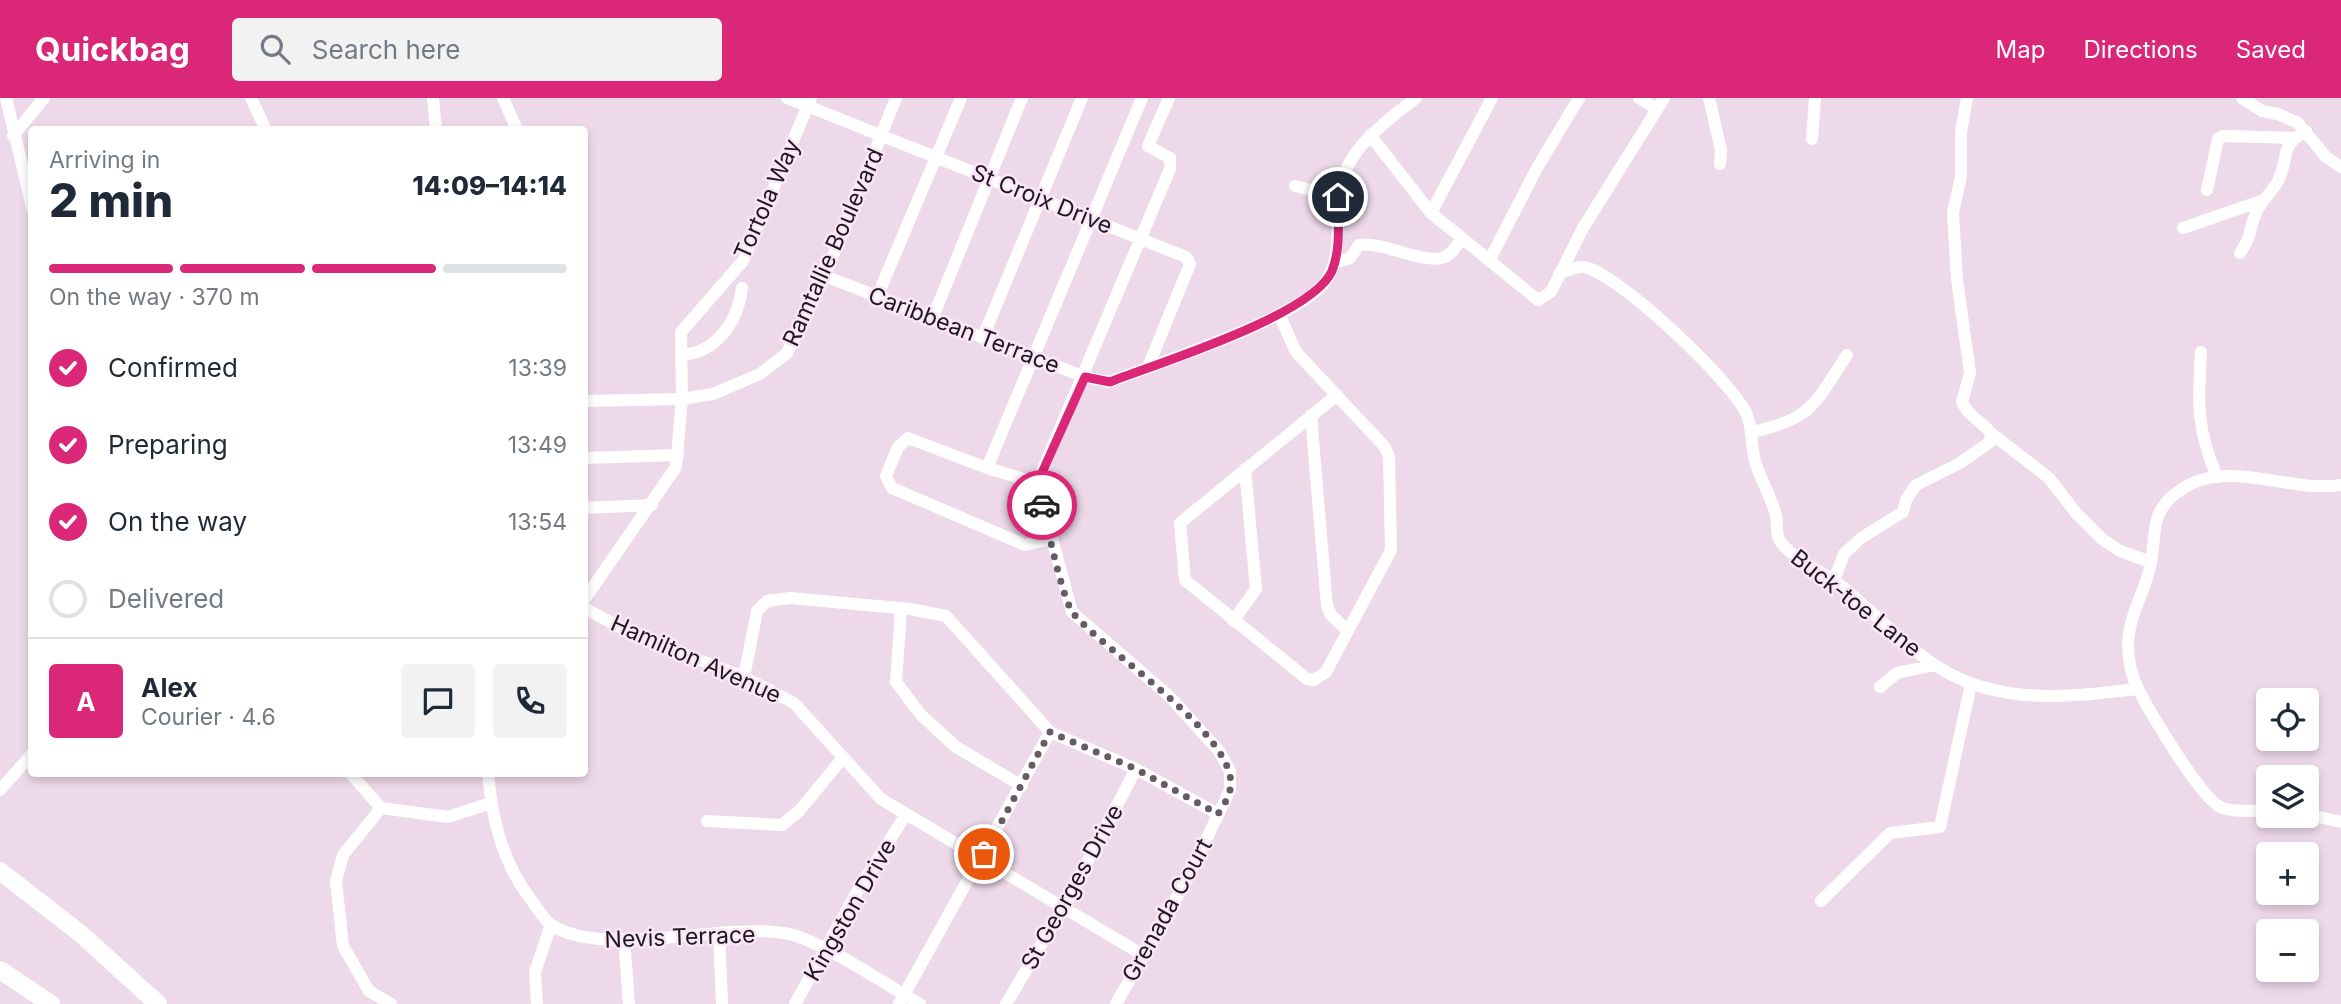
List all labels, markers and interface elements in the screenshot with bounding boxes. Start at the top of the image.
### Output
search box [232,18,722,81]
text: Quickbag [35,29,190,69]
icon: search [256,30,294,68]
text: Search here [312,34,460,65]
text: Map [1996,35,2045,64]
text: Directions [2083,35,2198,64]
text: Saved [2236,35,2306,64]
street label: Tortola Way [728,134,806,264]
street label: Ramtallie Boulevard [777,144,889,350]
text: Arriving in [49,146,160,174]
street label: St Croix Drive [968,158,1116,240]
pin [1308,167,1368,227]
text: 14:09–14:14 [412,170,567,201]
text: 2 min [49,172,173,228]
icon: home [1319,178,1357,216]
street label: Caribbean Terrace [864,281,1064,379]
text: On the way · 370 m [49,283,260,311]
icon: check [49,349,87,387]
text: Confirmed [108,352,238,383]
text: 13:39 [508,354,567,382]
icon: check [49,426,87,464]
text: Preparing [108,429,228,460]
text: 13:49 [508,431,567,459]
courier [1007,470,1077,540]
icon: car [1023,486,1061,524]
icon: check [49,503,87,541]
text: On the way [108,506,247,537]
text: 13:54 [508,508,567,536]
street label: Buck-toe Lane [1785,543,1927,663]
text: Delivered [108,583,224,614]
street label: Hamilton Avenue [606,609,786,709]
button: chat [401,664,475,738]
button: phone [493,664,567,738]
text: Alex [141,672,198,703]
text: A [76,686,96,717]
map controls [2256,688,2319,982]
button: locate [2256,688,2319,751]
text: Courier · 4.6 [141,703,276,731]
button: layers [2256,765,2319,828]
street label: St Georges Drive [1015,799,1129,975]
pin [954,824,1014,884]
street label: Grenada Court [1116,833,1218,987]
street label: Kingston Drive [798,834,902,986]
icon: bag [965,835,1003,873]
button: + [2256,842,2319,905]
button: − [2256,919,2319,982]
street label: Nevis Terrace [604,920,756,954]

